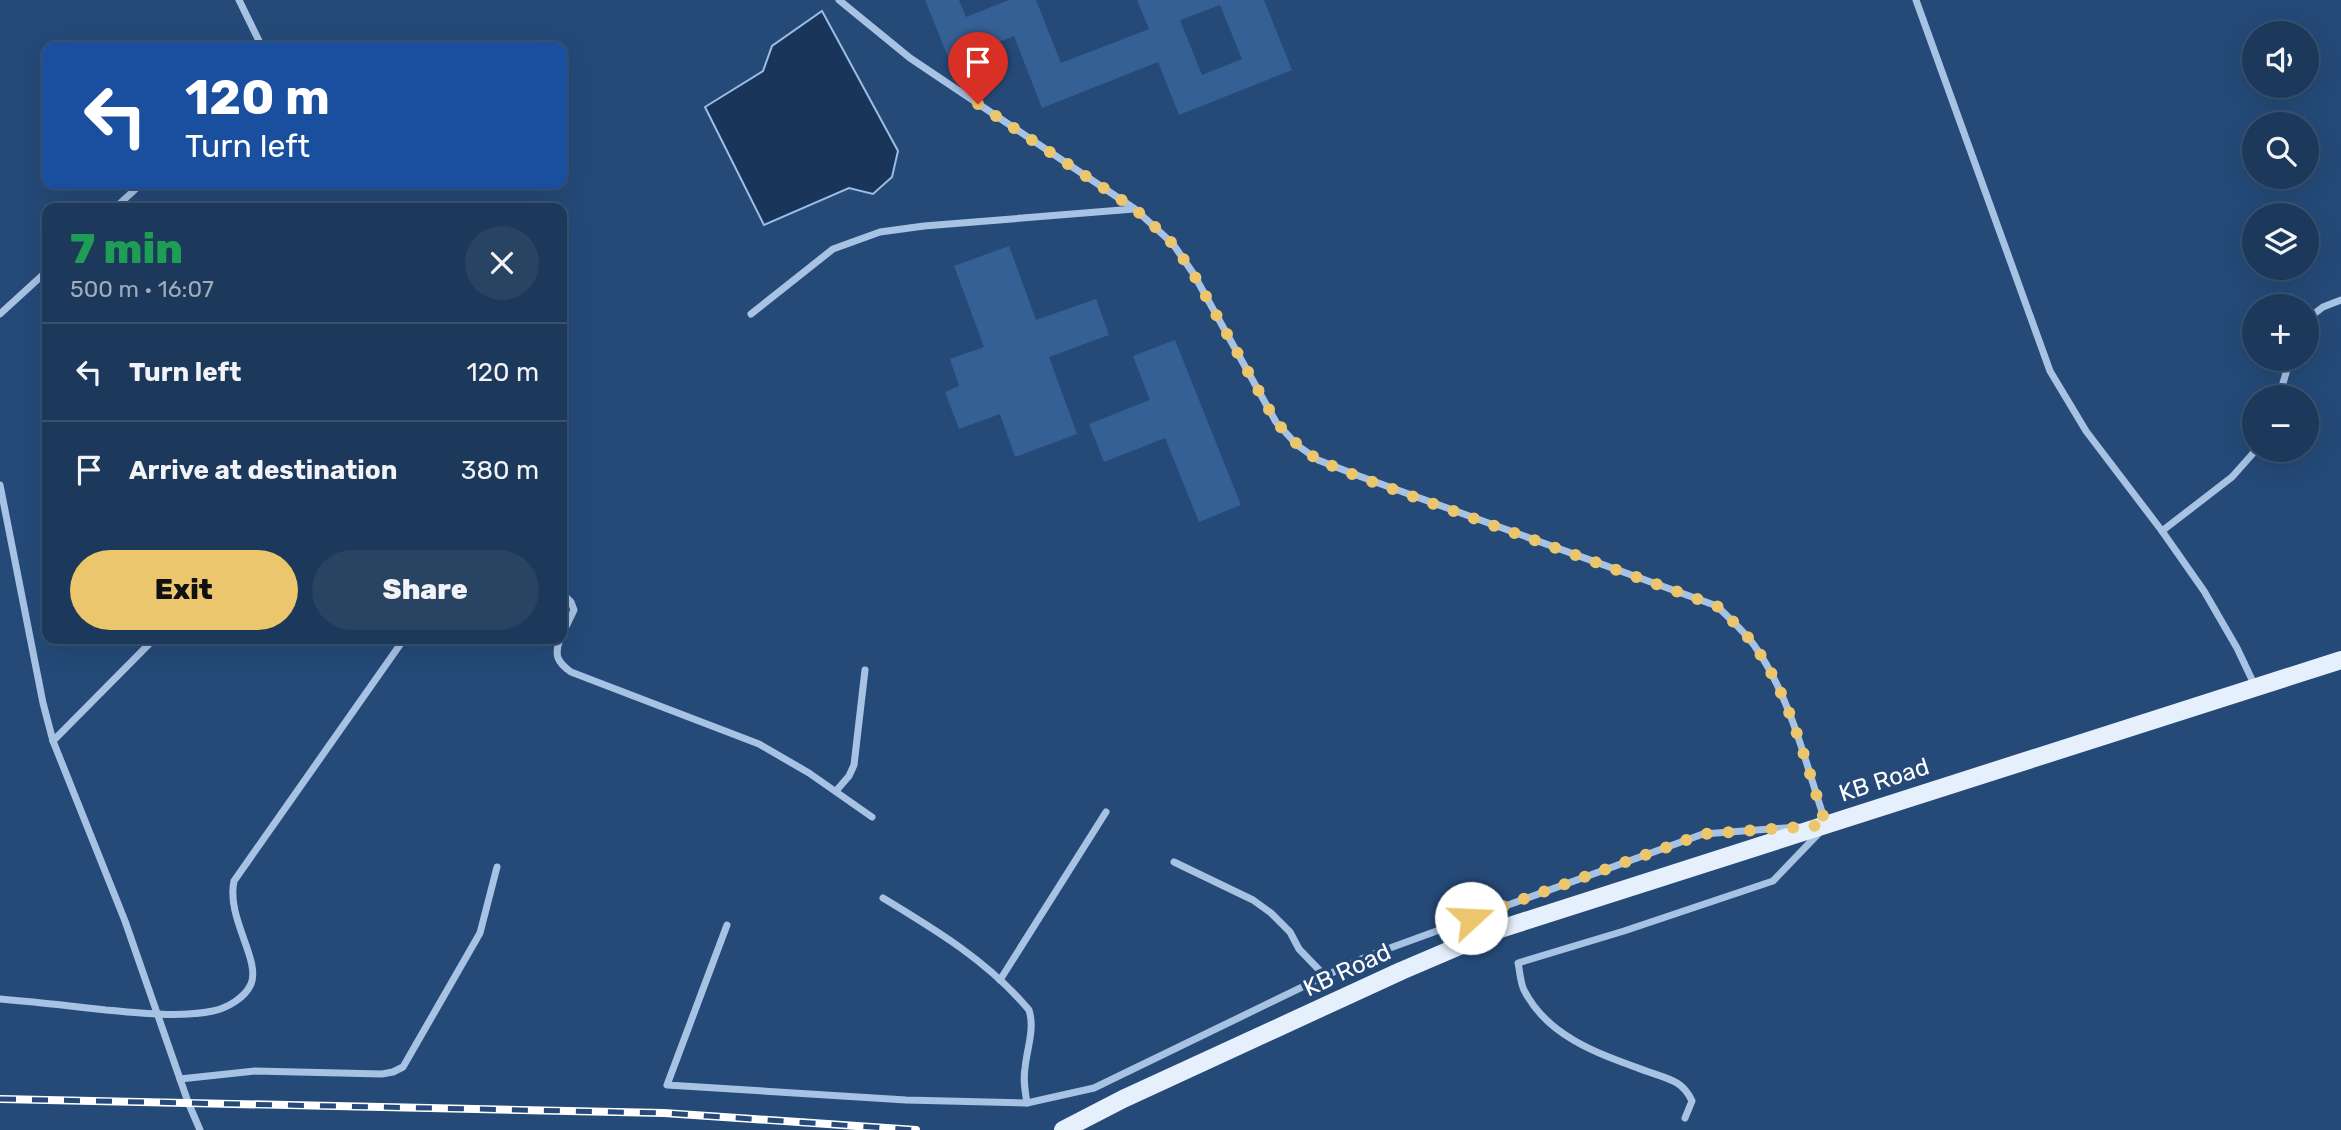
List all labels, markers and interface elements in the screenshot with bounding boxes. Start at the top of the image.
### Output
map controls [2242,21,2319,462]
button: sound [2242,21,2319,98]
pin [948,32,1008,104]
icon: arrive [959,43,997,81]
text: 120 m [185,68,330,126]
icon: left [70,70,161,161]
button: search [2242,112,2319,189]
text: Turn left [185,127,310,165]
button: layers [2242,203,2319,280]
text: 7 min [70,224,183,274]
button: close [465,226,539,300]
text: 500 m · 16:07 [70,275,214,303]
button: + [2242,294,2319,371]
icon: left [70,353,108,391]
text: Turn left [129,357,241,388]
text: 120 m [467,357,539,388]
button: − [2242,385,2319,462]
icon: arrive [70,451,108,489]
text: Arrive at destination [129,455,397,486]
text: 380 m [461,455,539,486]
button: Exit [70,550,298,630]
button: Share [312,550,539,630]
street label: KB Road [1835,752,1933,808]
position arrow [1434,881,1508,955]
street label: KB Road [1299,938,1395,1002]

